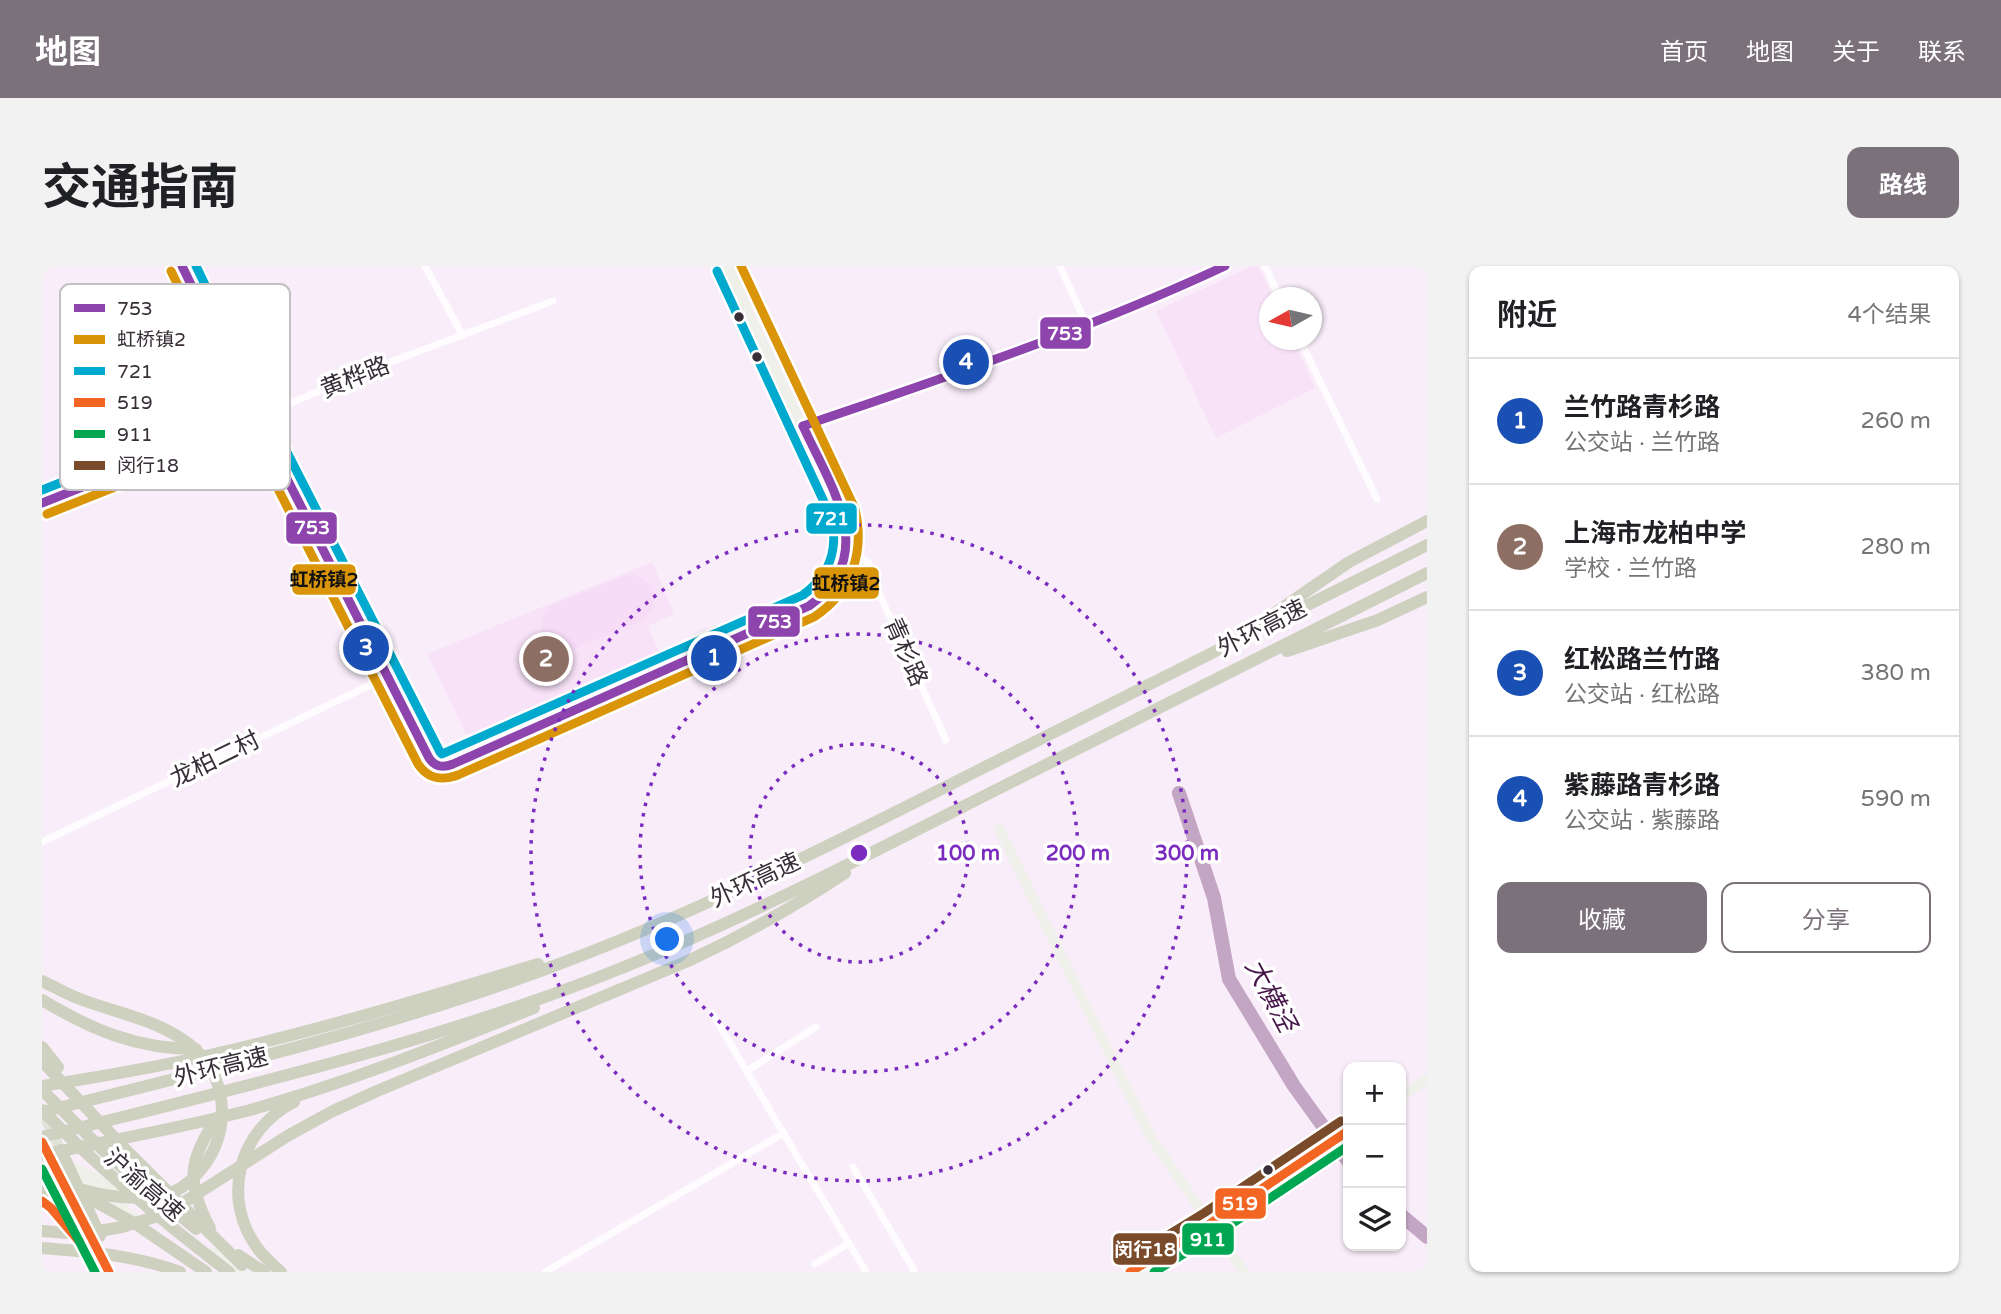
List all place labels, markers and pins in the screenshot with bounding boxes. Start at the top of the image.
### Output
unlabelled marker [732,310,746,324]
pin: 4 [943,336,989,388]
unlabelled marker [750,350,764,364]
pin: 3 [343,622,389,674]
pin: 1 [691,632,737,684]
pin: 2 [523,633,569,685]
centre of rings [847,841,871,865]
unlabelled marker [1261,1163,1275,1177]

